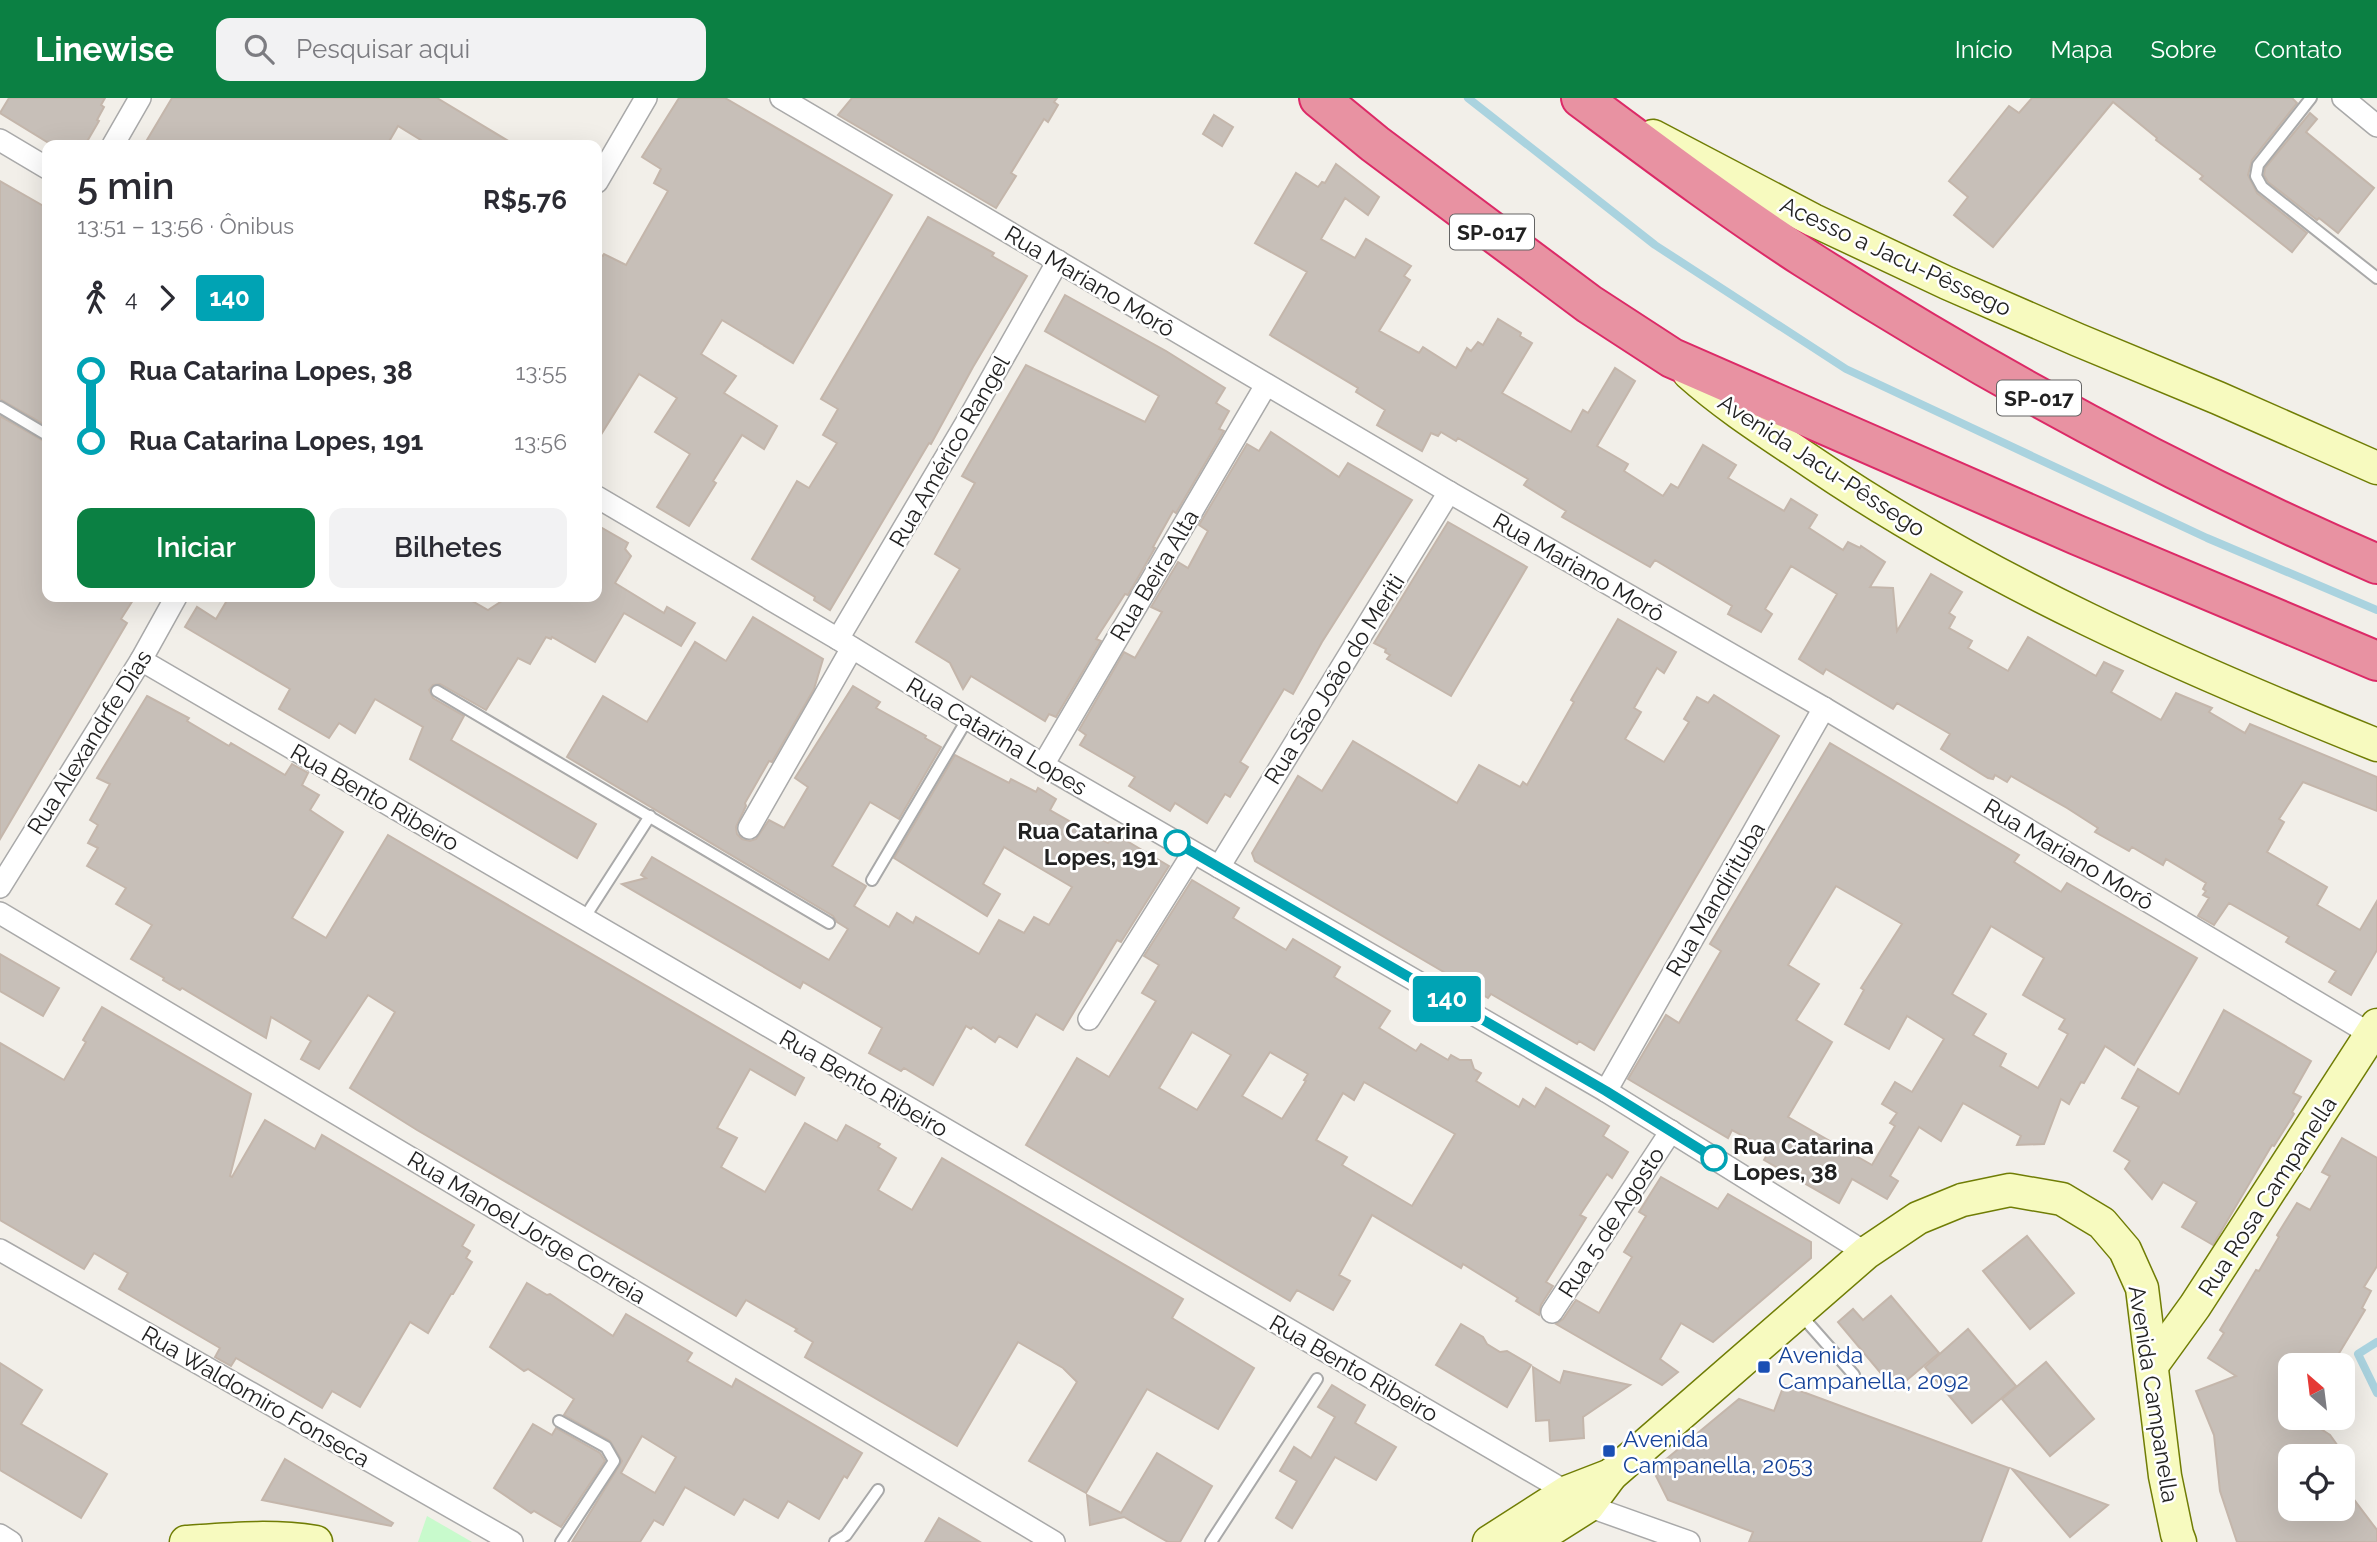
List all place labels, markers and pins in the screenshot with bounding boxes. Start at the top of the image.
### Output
place label: Rua Catarina Lopes, 191 [1017,817,1158,870]
marker: Rua Catarina Lopes, 191 [1164,830,1190,856]
place label: Rua Catarina Lopes, 38 [1733,1132,1874,1185]
marker: Rua Catarina Lopes, 38 [1701,1145,1727,1171]
place label: Avenida Campanella, 2092 [1778,1341,1969,1394]
marker: Avenida Campanella, 2092 [1756,1359,1772,1375]
place label: Avenida Campanella, 2053 [1623,1425,1813,1478]
marker: Avenida Campanella, 2053 [1601,1443,1617,1459]

